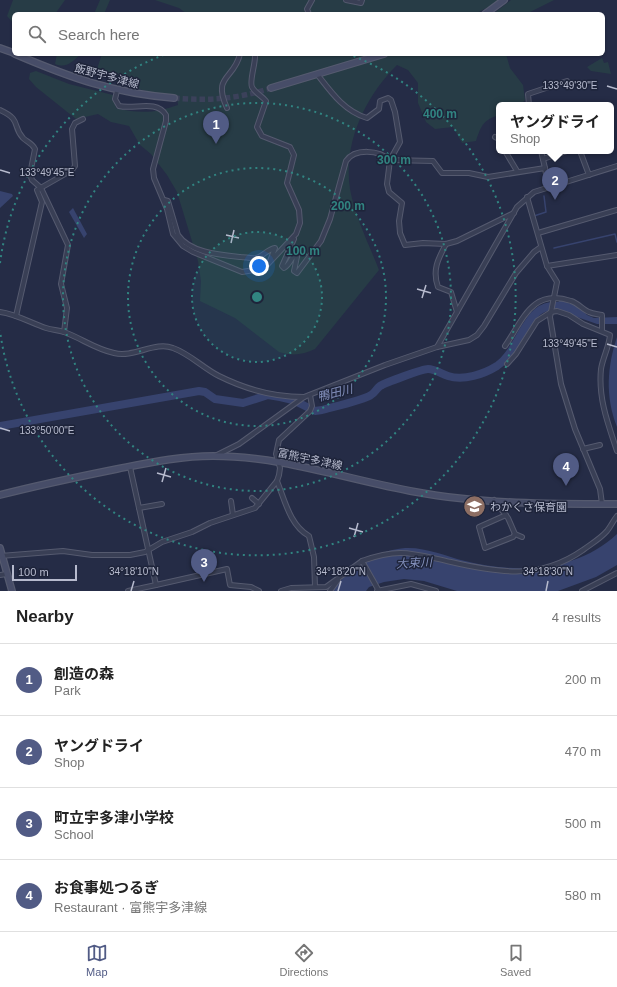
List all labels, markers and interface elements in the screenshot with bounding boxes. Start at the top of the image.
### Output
search box [12,12,605,56]
icon: search [26,23,48,45]
text: Search here [58,26,140,43]
street label: 飯野宇多津線 [74,62,140,90]
text: 133°49'30"E [542,80,598,91]
popup [496,102,614,154]
text: 400 m [423,107,457,121]
pin: 1 [203,111,229,144]
text: ヤングドライ [510,113,600,130]
text: Shop [510,131,540,146]
text: 300 m [377,153,411,167]
text: 133°49'45"E [19,167,75,178]
pin: 2 [542,167,568,200]
text: 200 m [331,199,365,213]
text: 100 m [286,244,320,258]
your location [249,256,269,276]
centre of rings [250,290,264,304]
text: 133°49'45"E [542,338,598,349]
water label: 鴨田川 [316,381,356,404]
text: 133°50'00"E [19,425,75,436]
street label: 富熊宇多津線 [276,446,344,472]
pin: 4 [553,453,579,486]
school or university icon: わかくさ保育園 [461,494,487,520]
place label: わかくさ保育園 [490,501,567,513]
pin: 3 [191,549,217,582]
water label: 大束川 [396,555,434,571]
scale bar [12,563,77,582]
text: 100 m [18,566,49,578]
text: 34°18'10"N [109,566,159,577]
text: 34°18'20"N [316,566,366,577]
text: 34°18'30"N [523,566,573,577]
text: Nearby [16,607,74,626]
text: 4 results [552,610,601,625]
text: 創造の森 [54,665,114,682]
text: 1 [25,672,33,687]
text: 200 m [565,672,601,687]
text: Park [54,683,81,698]
text: ヤングドライ [54,737,144,754]
text: 2 [25,744,33,759]
text: 470 m [565,744,601,759]
text: Shop [54,755,84,770]
text: 町立宇多津小学校 [54,809,174,826]
text: 3 [25,816,33,831]
text: 500 m [565,816,601,831]
text: School [54,827,94,842]
text: お食事処つるぎ [54,879,159,896]
text: 4 [25,888,33,903]
text: 580 m [565,888,601,903]
text: Restaurant · 富熊宇多津線 [54,900,207,915]
tab: Map [86,942,108,978]
tab: Directions [279,942,328,978]
tab: Saved [500,942,531,978]

